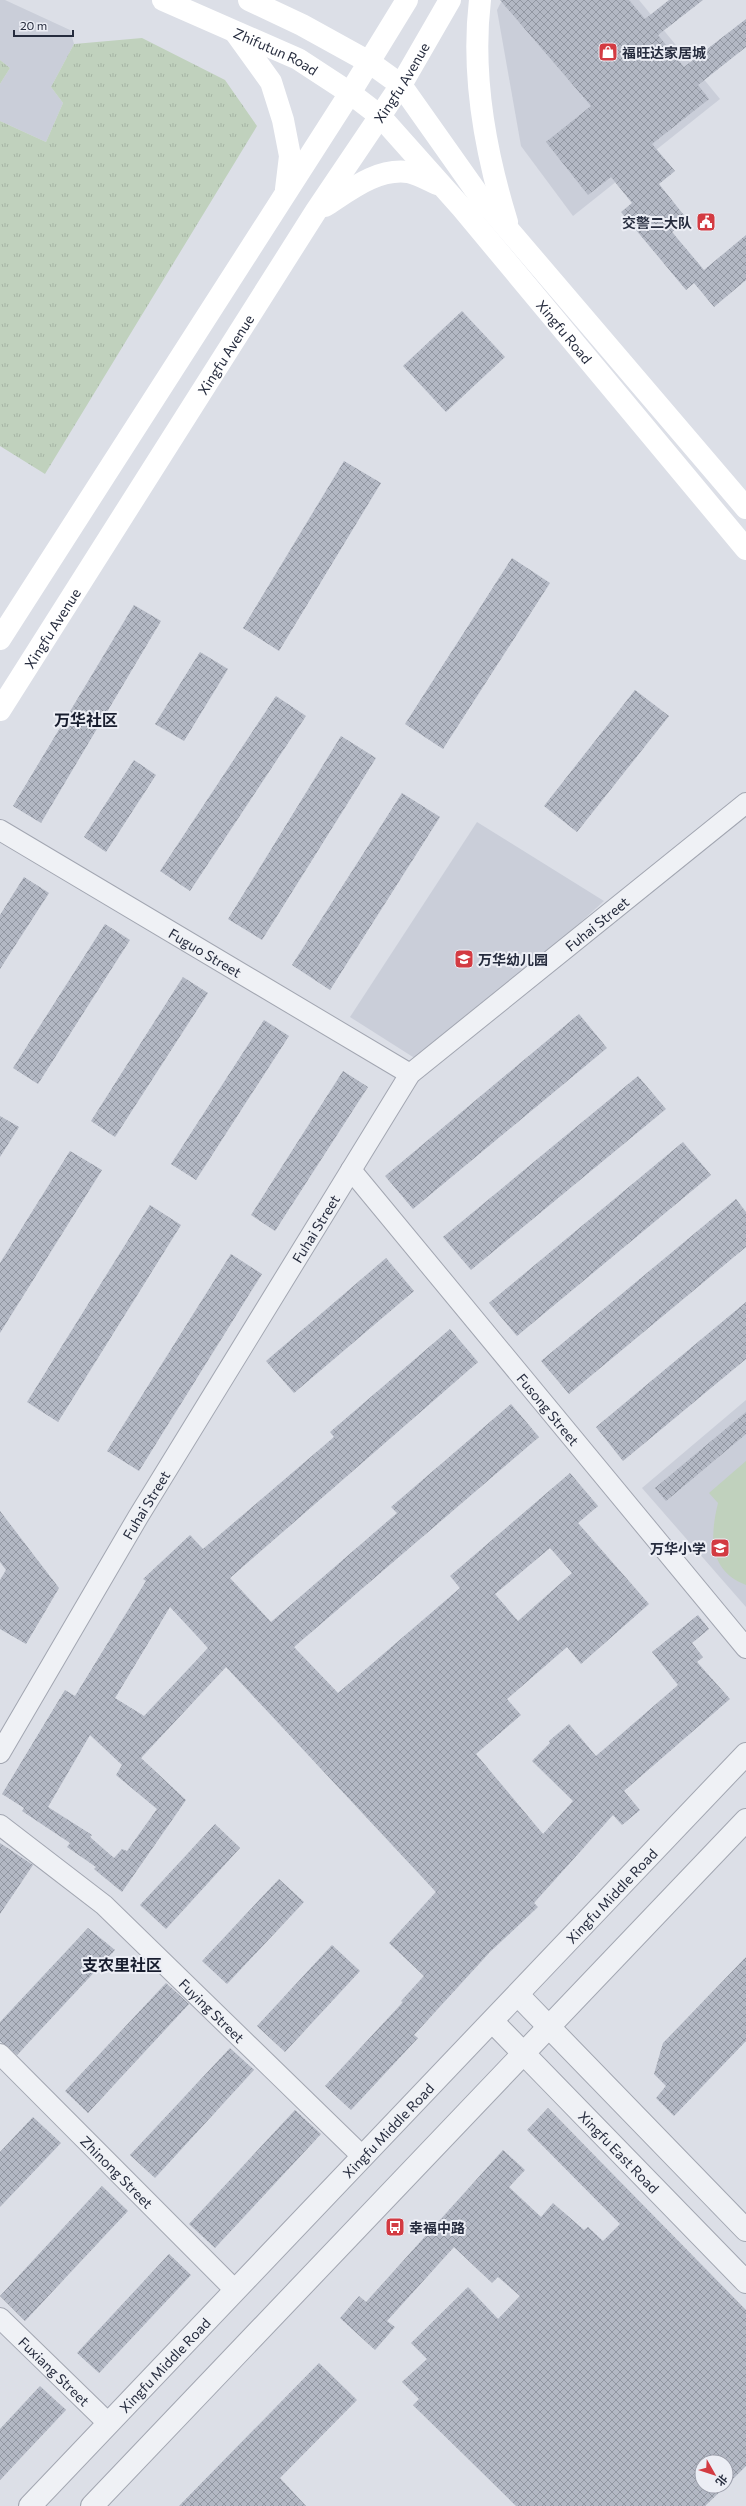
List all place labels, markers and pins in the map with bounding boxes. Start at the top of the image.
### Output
shop icon: 福旺达家居城 [597,41,619,63]
place label: 福旺达家居城 [622,44,706,61]
public building icon: 交警二大队 [695,211,717,233]
place label: 交警二大队 [622,214,692,231]
school or university icon: 万华幼儿园 [453,948,475,970]
place label: 万华幼儿园 [478,951,548,968]
school or university icon: 万华小学 [709,1537,731,1559]
place label: 万华小学 [650,1540,706,1557]
bus stop icon: 幸福中路 [384,2216,406,2238]
place label: 幸福中路 [409,2219,465,2236]

